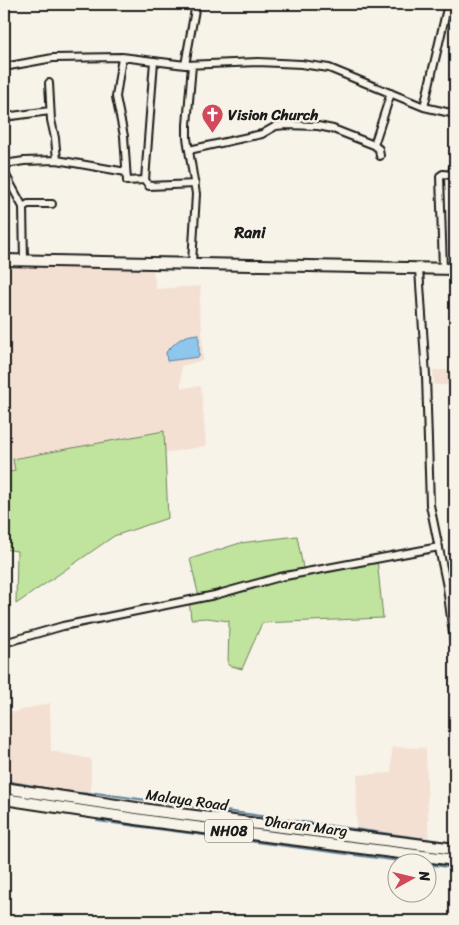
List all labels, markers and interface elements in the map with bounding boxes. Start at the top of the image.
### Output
place label: Vision Church [228,102,318,128]
church icon: Vision Church [200,103,224,134]
district label: Rani [234,218,267,247]
street label: Malaya Road [144,781,231,819]
street label: Dharan Marg [263,808,349,844]
road number: NH08 [205,819,253,842]
north arrow [386,852,436,902]
text: N [411,869,437,883]

